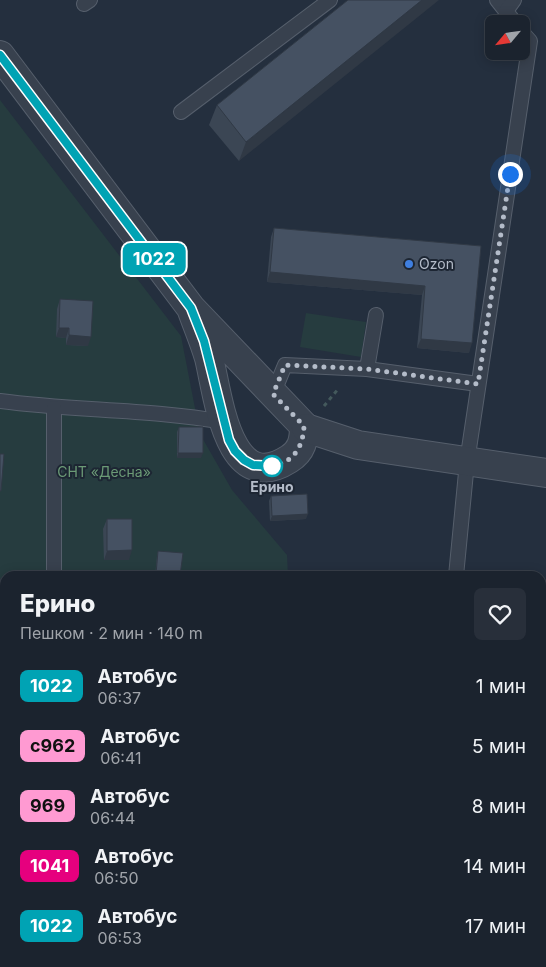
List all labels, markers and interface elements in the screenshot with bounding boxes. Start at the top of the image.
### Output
north arrow [485,15,530,60]
map controls [485,15,530,60]
your location [498,162,523,187]
line badge: 1022 [119,243,189,275]
text: 1022 [133,248,175,269]
place label: Ozon [419,255,454,272]
marker: Ozon [403,258,415,270]
marker: Ерино [261,455,283,477]
park label: СНТ «Десна» [57,463,151,480]
place label: Ерино [250,478,294,495]
button: heart [474,588,526,640]
text: Ерино [20,589,95,618]
text: Пешком · 2 мин · 140 m [20,623,203,643]
text: Автобус [98,665,177,688]
text: 1022 [30,675,73,696]
text: 1 мин [476,675,526,698]
text: 06:37 [98,688,141,708]
text: Автобус [100,725,180,748]
text: с962 [30,735,75,756]
text: 5 мин [472,735,526,758]
text: 06:41 [100,748,141,768]
text: Автобус [90,785,170,808]
text: 969 [30,795,65,816]
text: 8 мин [472,795,526,818]
text: 06:44 [90,808,135,828]
text: Автобус [94,845,174,868]
text: 1041 [30,855,69,876]
text: 14 мин [464,855,526,878]
text: 06:50 [94,868,139,888]
text: Автобус [98,905,177,928]
text: 1022 [30,915,73,936]
text: 17 мин [465,915,526,938]
text: 06:53 [98,928,142,948]

